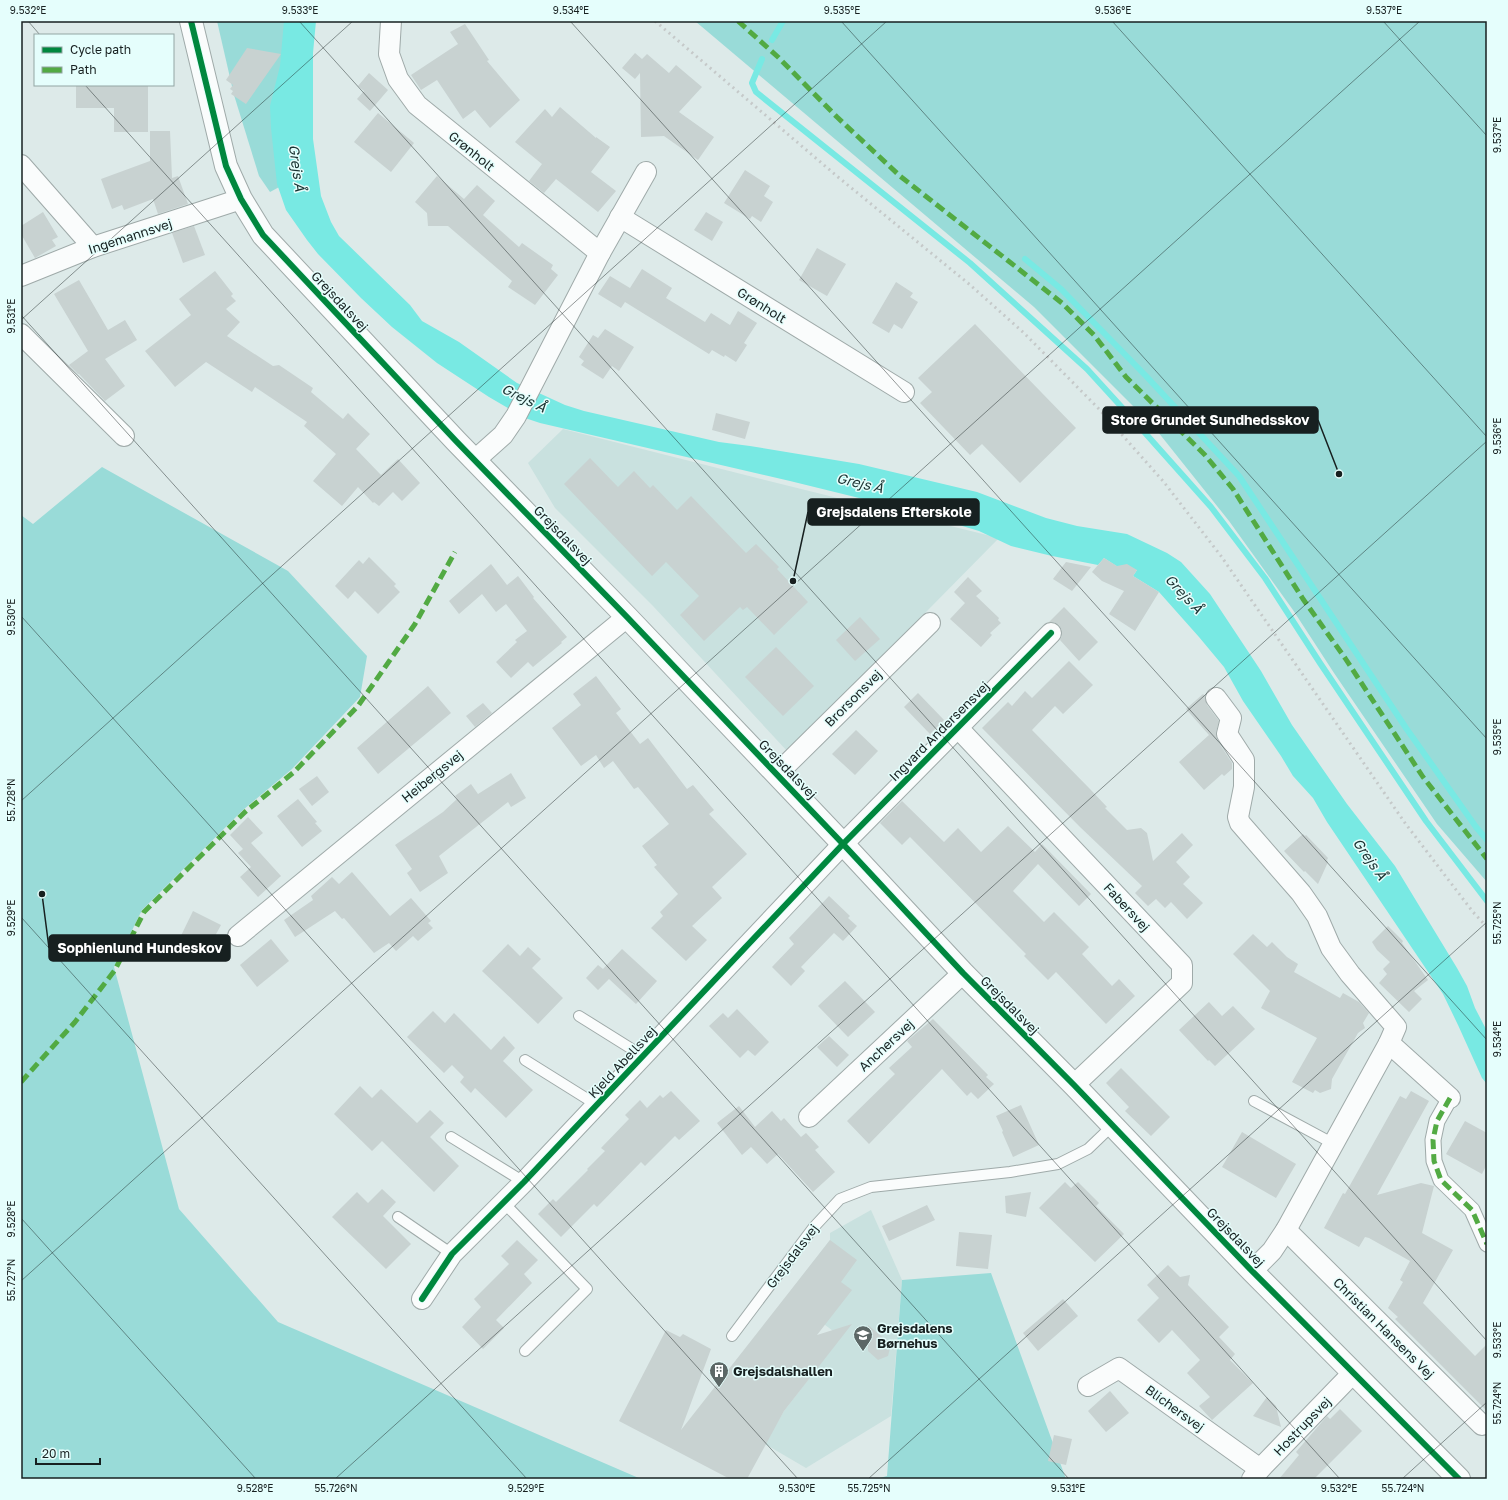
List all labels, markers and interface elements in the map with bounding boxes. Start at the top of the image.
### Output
text: 9.532°E [10,4,46,16]
text: 9.533°E [282,4,318,16]
text: 9.534°E [553,4,589,16]
text: 9.535°E [824,4,860,16]
text: 9.536°E [1095,4,1131,16]
text: 9.537°E [1366,4,1402,16]
legend [34,34,174,86]
text: Cycle path [70,42,131,57]
text: Path [70,62,97,77]
text: 9.537°E [1491,117,1503,153]
street label: Grønholt [446,128,498,174]
water label: Grejs Å [286,143,309,193]
street label: Ingemannsvej [86,215,174,257]
street label: Grejsdalsvej [308,268,372,334]
street label: Grønholt [735,284,789,326]
text: 9.531°E [5,299,17,333]
water label: Grejs Å [499,380,550,416]
callout: Store Grundet Sundhedsskov [1103,407,1318,433]
text: Store Grundet Sundhedsskov [1111,411,1310,428]
text: 9.536°E [1491,418,1503,454]
water label: Grejs Å [835,469,886,496]
callout: Grejsdalens Efterskole [808,499,979,525]
street label: Grejsdalsvej [531,502,595,568]
text: Grejsdalens Efterskole [816,503,972,520]
water label: Grejs Å [1162,571,1207,617]
text: 9.530°E [5,599,17,635]
street label: Brorsonsvej [821,666,885,730]
street label: Ingvard Andersensvej [886,678,992,784]
text: 9.535°E [1491,719,1503,755]
street label: Grejsdalsvej [756,736,820,802]
street label: Heibergsvej [398,746,466,806]
text: 55.728°N [5,778,17,822]
water label: Grejs Å [1350,834,1391,883]
street label: Fabersvej [1101,879,1153,935]
text: 9.529°E [5,900,17,936]
text: 55.725°N [1491,902,1503,945]
callout: Sophienlund Hundeskov [49,935,230,961]
text: Sophienlund Hundeskov [57,939,223,956]
street label: Grejsdalsvej [977,972,1043,1038]
street label: Anchersvej [855,1016,917,1074]
text: 9.534°E [1491,1021,1503,1057]
street label: Kjeld Abellsvej [585,1023,659,1101]
text: 9.528°E [5,1201,17,1237]
street label: Grejsdalsvej [1204,1204,1268,1270]
street label: Grejsdalsvej [763,1221,821,1291]
text: 55.727°N [5,1259,17,1301]
street label: Christian Hansens Vej [1330,1274,1438,1382]
place label: Grejsdalens Børnehus [877,1320,953,1351]
text: 9.533°E [1491,1322,1503,1358]
school or university icon: Grejsdalens Børnehus [852,1324,874,1352]
building icon: Grejsdalshallen [708,1360,730,1388]
place label: Grejsdalshallen [733,1363,833,1379]
street label: Blichersvej [1142,1381,1208,1435]
text: 55.724°N [1491,1382,1503,1424]
street label: Hostrupsvej [1270,1393,1334,1459]
scale bar [36,1440,100,1466]
text: 20 m [42,1446,70,1461]
text: 9.528°E [237,1482,273,1494]
text: 55.726°N [314,1482,358,1494]
text: 9.529°E [508,1482,544,1494]
text: 9.530°E [779,1482,815,1494]
text: 55.725°N [848,1482,891,1494]
text: 9.531°E [1051,1482,1085,1494]
text: 9.532°E [1321,1482,1357,1494]
text: 55.724°N [1382,1482,1424,1494]

